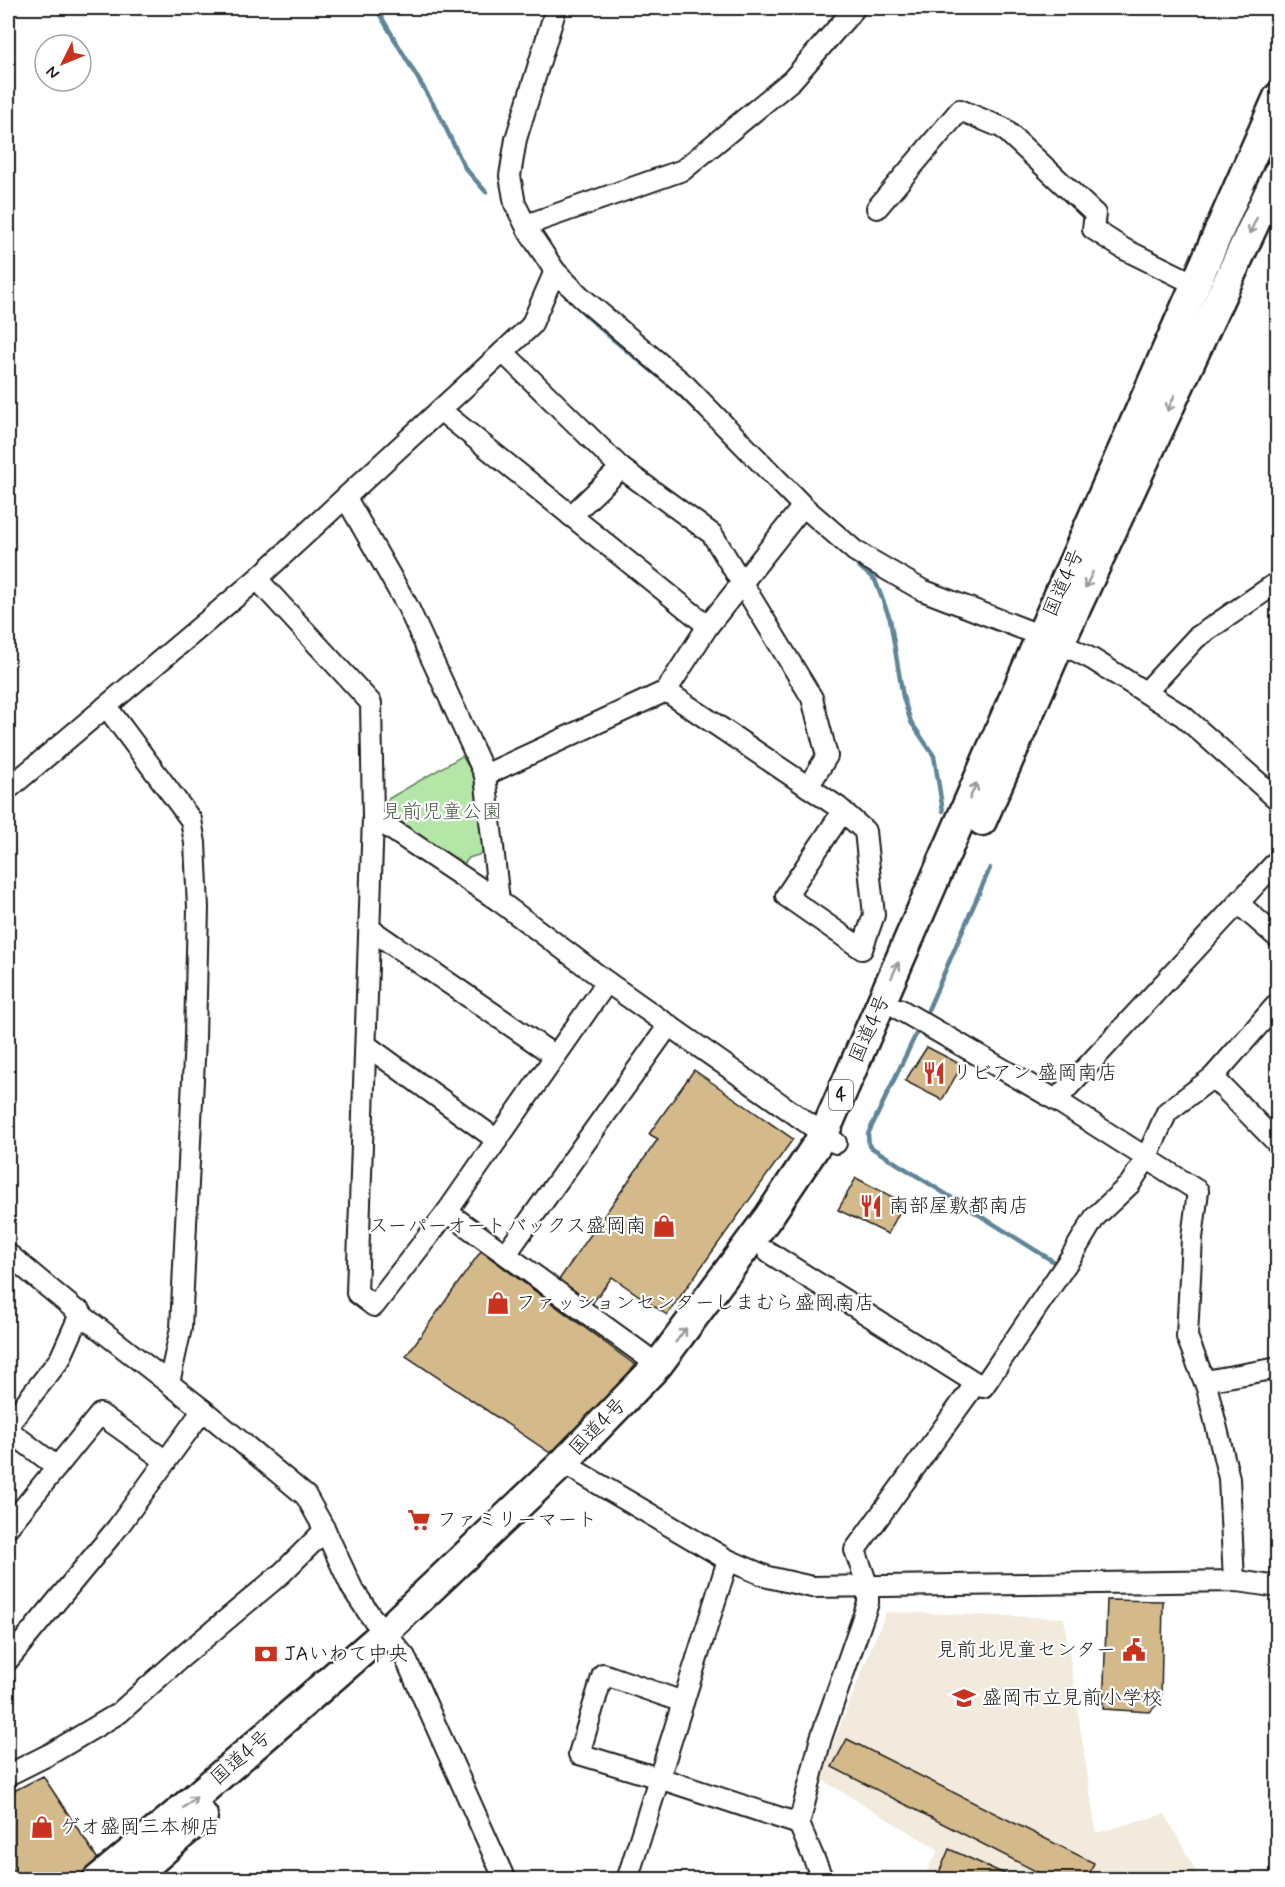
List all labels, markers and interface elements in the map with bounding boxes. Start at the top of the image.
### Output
north arrow [33,33,93,93]
text: N [42,61,64,83]
one-way arrow [1246,217,1258,235]
one-way arrow [1164,394,1176,412]
street label: 国道4号 [1037,545,1091,621]
one-way arrow [1082,571,1094,589]
one-way arrow [968,782,979,801]
park label: 見前児童公園 [382,799,502,826]
one-way arrow [890,961,902,979]
street label: 国道4号 [843,991,897,1067]
restaurant icon: リビアン 盛岡南店 [921,1060,947,1086]
place label: リビアン 盛岡南店 [952,1060,1117,1087]
road number: 4 [829,1080,853,1110]
restaurant icon: 南部屋敷都南店 [858,1193,884,1219]
place label: 南部屋敷都南店 [889,1193,1029,1220]
place label: スーパーオートバックス盛岡南 [368,1213,646,1240]
shop icon: スーパーオートバックス盛岡南 [651,1213,677,1239]
shop icon: ファッションセンターしまむら盛岡南店 [485,1290,511,1316]
place label: ファッションセンターしまむら盛岡南店 [516,1290,875,1317]
one-way arrow [674,1327,687,1343]
street label: 国道4号 [563,1392,633,1462]
supermarket icon: ファミリーマート [406,1507,432,1533]
place label: ファミリーマート [437,1507,597,1534]
place label: 見前北児童センター [937,1637,1116,1664]
public building icon: 見前北児童センター [1121,1637,1147,1663]
bank icon: JAいわて中央 [253,1641,279,1667]
place label: JAいわて中央 [284,1641,408,1668]
school or university icon: 盛岡市立見前小学校 [951,1685,977,1711]
place label: 盛岡市立見前小学校 [982,1685,1162,1712]
street label: 国道4号 [205,1724,277,1792]
one-way arrow [182,1795,197,1809]
shop icon: ゲオ盛岡三本柳店 [29,1814,55,1840]
place label: ゲオ盛岡三本柳店 [60,1814,220,1841]

